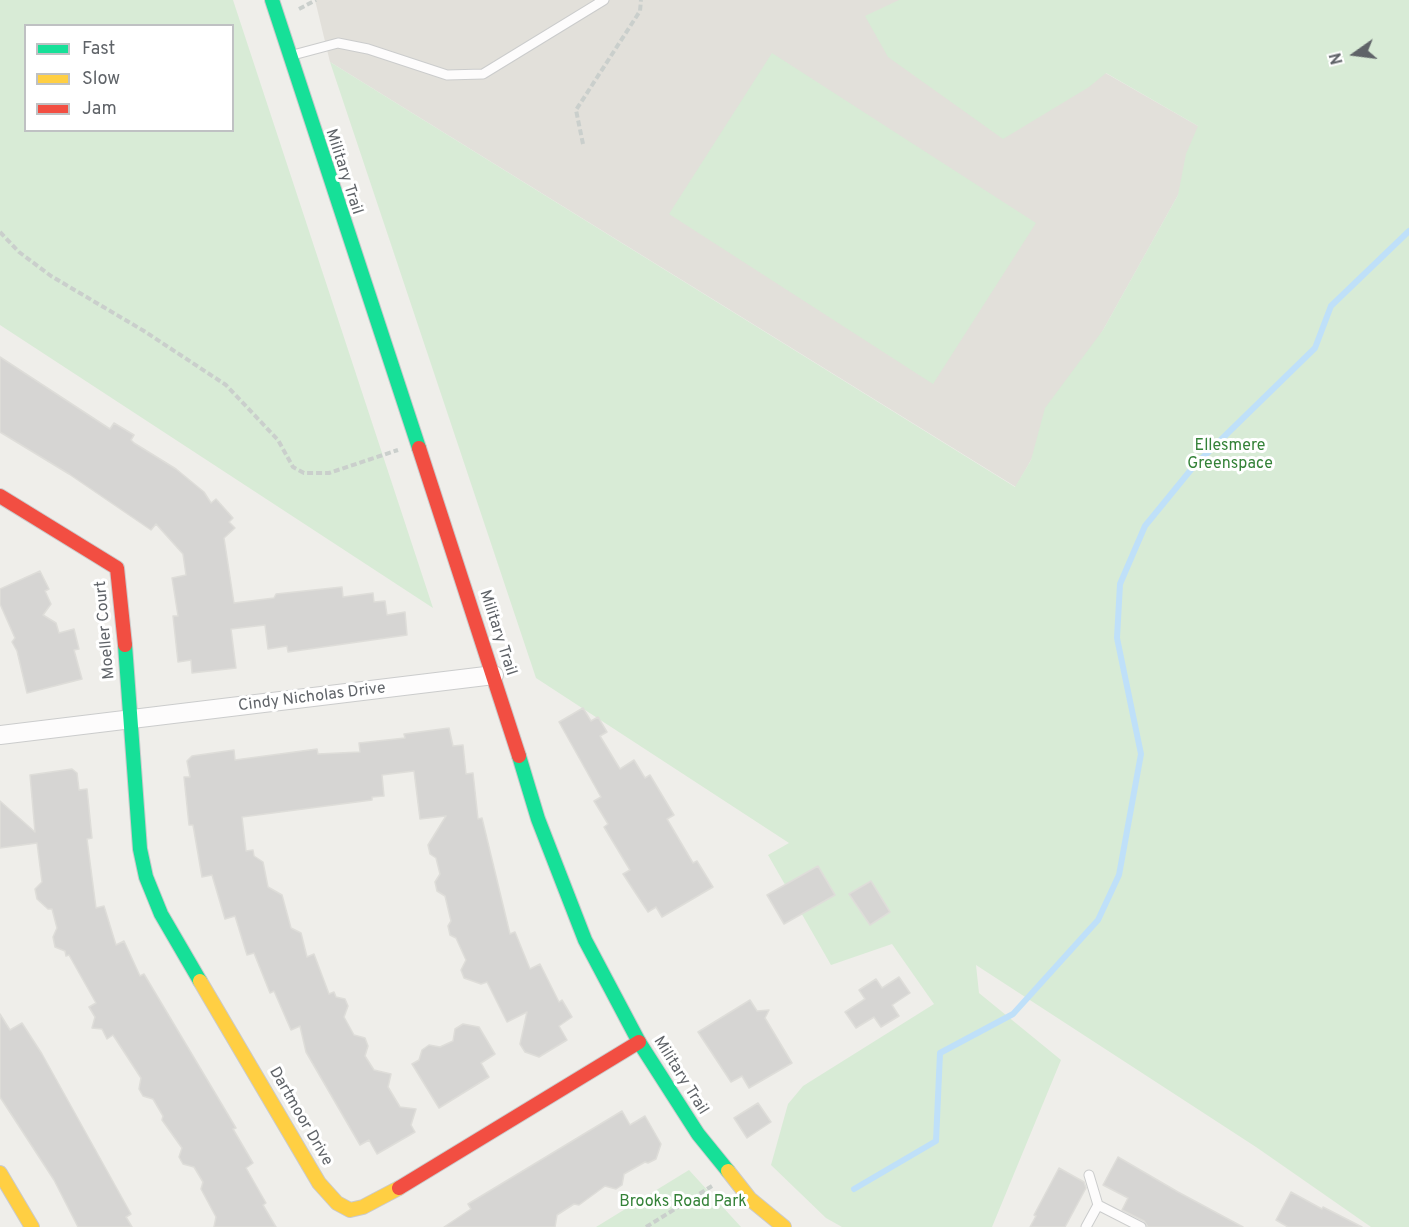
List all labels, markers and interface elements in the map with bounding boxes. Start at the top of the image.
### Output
legend [24,24,234,132]
north arrow [1325,24,1385,84]
text: Fast [82,38,115,61]
text: N [1326,50,1349,66]
text: Slow [82,68,120,91]
text: Jam [82,98,117,121]
street label: Military Trail [320,127,366,217]
park label: Ellesmere Greenspace [1187,437,1273,475]
street label: Moeller Court [92,580,120,680]
street label: Military Trail [474,588,520,678]
street label: Cindy Nicholas Drive [237,679,387,717]
street label: Military Trail [648,1033,712,1119]
street label: Dartmoor Drive [264,1064,336,1170]
park label: Brooks Road Park [619,1193,747,1213]

